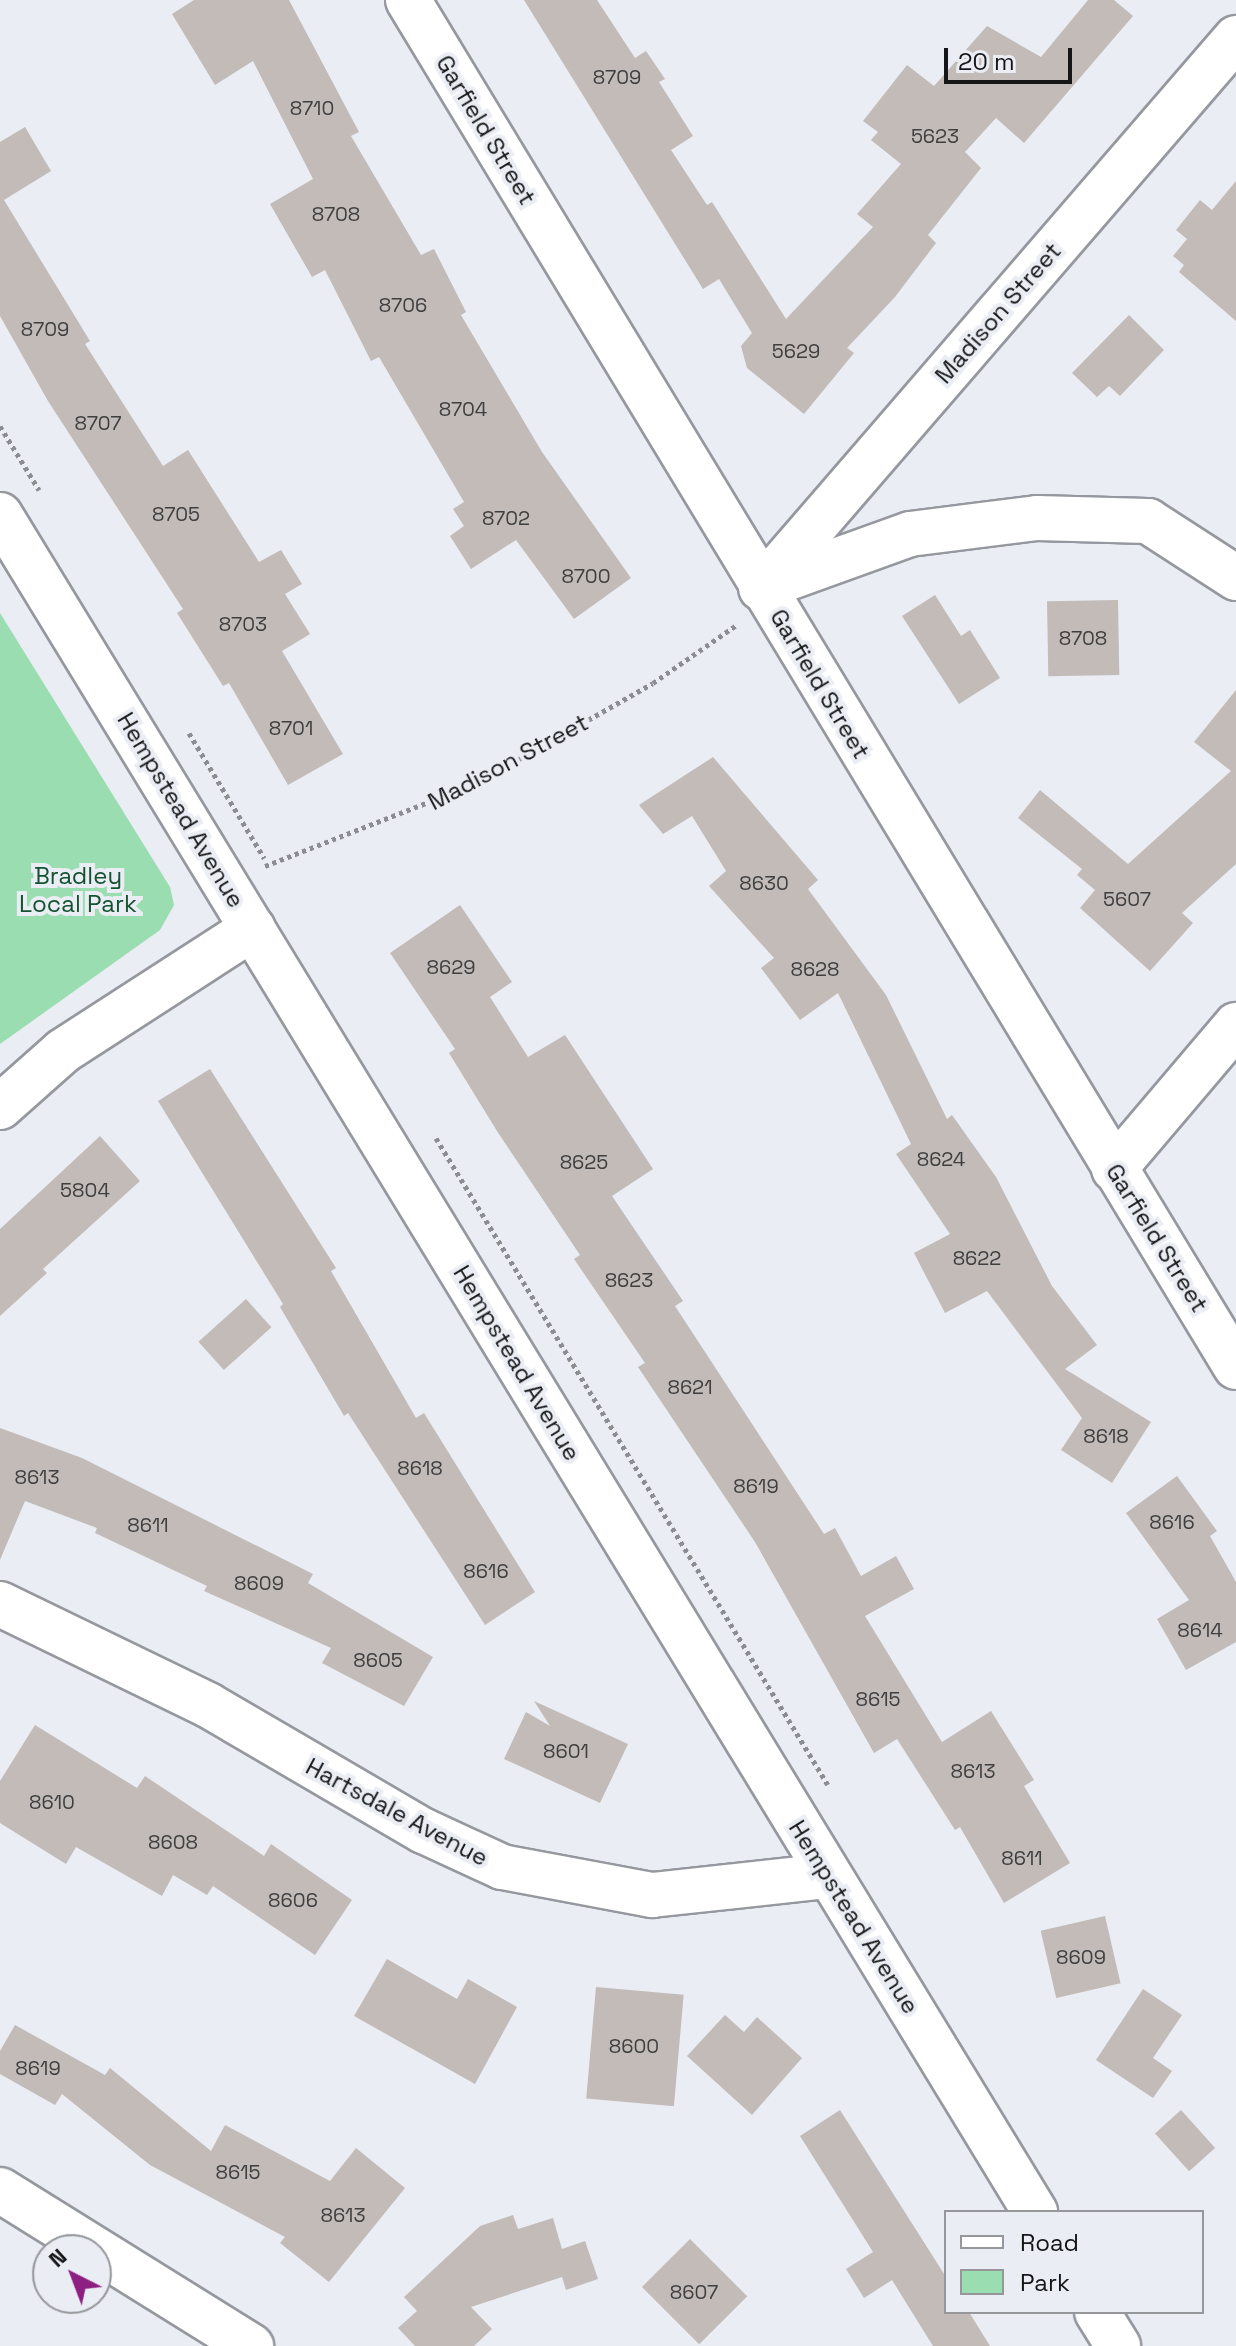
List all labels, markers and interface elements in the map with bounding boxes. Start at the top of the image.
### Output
scale bar [948,32,1076,82]
text: 20 m [958,46,1015,77]
street label: Garfield Street [430,50,542,210]
house number: 8709 [593,65,641,89]
house number: 8710 [290,96,334,120]
house number: 5623 [911,124,959,148]
house number: 8708 [312,202,360,226]
street label: Madison Street [929,237,1067,389]
house number: 8706 [379,293,427,317]
house number: 8709 [21,317,69,341]
house number: 5629 [772,339,820,363]
house number: 8704 [439,397,487,421]
house number: 8707 [74,411,122,435]
house number: 8705 [152,502,200,526]
house number: 8702 [482,506,530,530]
house number: 8700 [561,564,611,588]
street label: Garfield Street [764,604,876,764]
house number: 8703 [219,612,267,636]
house number: 8708 [1059,626,1107,650]
street label: Hempstead Avenue [111,707,251,913]
street label: Madison Street [423,708,593,816]
house number: 8701 [269,716,313,740]
park label: Bradley Local Park [19,862,137,918]
house number: 8630 [739,871,789,895]
house number: 5607 [1103,887,1151,911]
house number: 8629 [427,955,475,979]
house number: 8628 [790,957,840,981]
house number: 8624 [917,1147,965,1171]
house number: 8625 [560,1150,608,1174]
street label: Garfield Street [1100,1158,1214,1318]
house number: 5804 [60,1178,110,1202]
house number: 8622 [953,1246,1001,1270]
street label: Hempstead Avenue [447,1260,587,1466]
house number: 8623 [605,1268,653,1292]
house number: 8621 [667,1375,713,1399]
house number: 8618 [1083,1424,1129,1448]
house number: 8618 [397,1456,443,1480]
house number: 8613 [14,1465,60,1489]
house number: 8619 [733,1474,779,1498]
house number: 8616 [1149,1510,1195,1534]
house number: 8611 [127,1513,169,1537]
house number: 8616 [463,1559,509,1583]
house number: 8609 [234,1571,284,1595]
house number: 8614 [1177,1618,1223,1642]
house number: 8605 [353,1648,403,1672]
house number: 8615 [855,1687,901,1711]
house number: 8601 [543,1739,589,1763]
street label: Hartsdale Avenue [301,1752,493,1872]
house number: 8613 [950,1759,996,1783]
house number: 8610 [29,1790,75,1814]
street label: Hempstead Avenue [783,1815,925,2019]
house number: 8608 [148,1830,198,1854]
house number: 8611 [1001,1846,1043,1870]
house number: 8606 [268,1888,318,1912]
house number: 8609 [1056,1945,1106,1969]
house number: 8600 [609,2034,659,2058]
house number: 8619 [15,2056,61,2080]
house number: 8615 [215,2160,261,2184]
house number: 8613 [320,2203,366,2227]
legend [944,2210,1204,2314]
text: Road [1020,2227,1079,2258]
north arrow [32,2234,112,2314]
text: N [42,2242,72,2273]
text: Park [1020,2267,1070,2298]
house number: 8607 [670,2280,718,2304]

